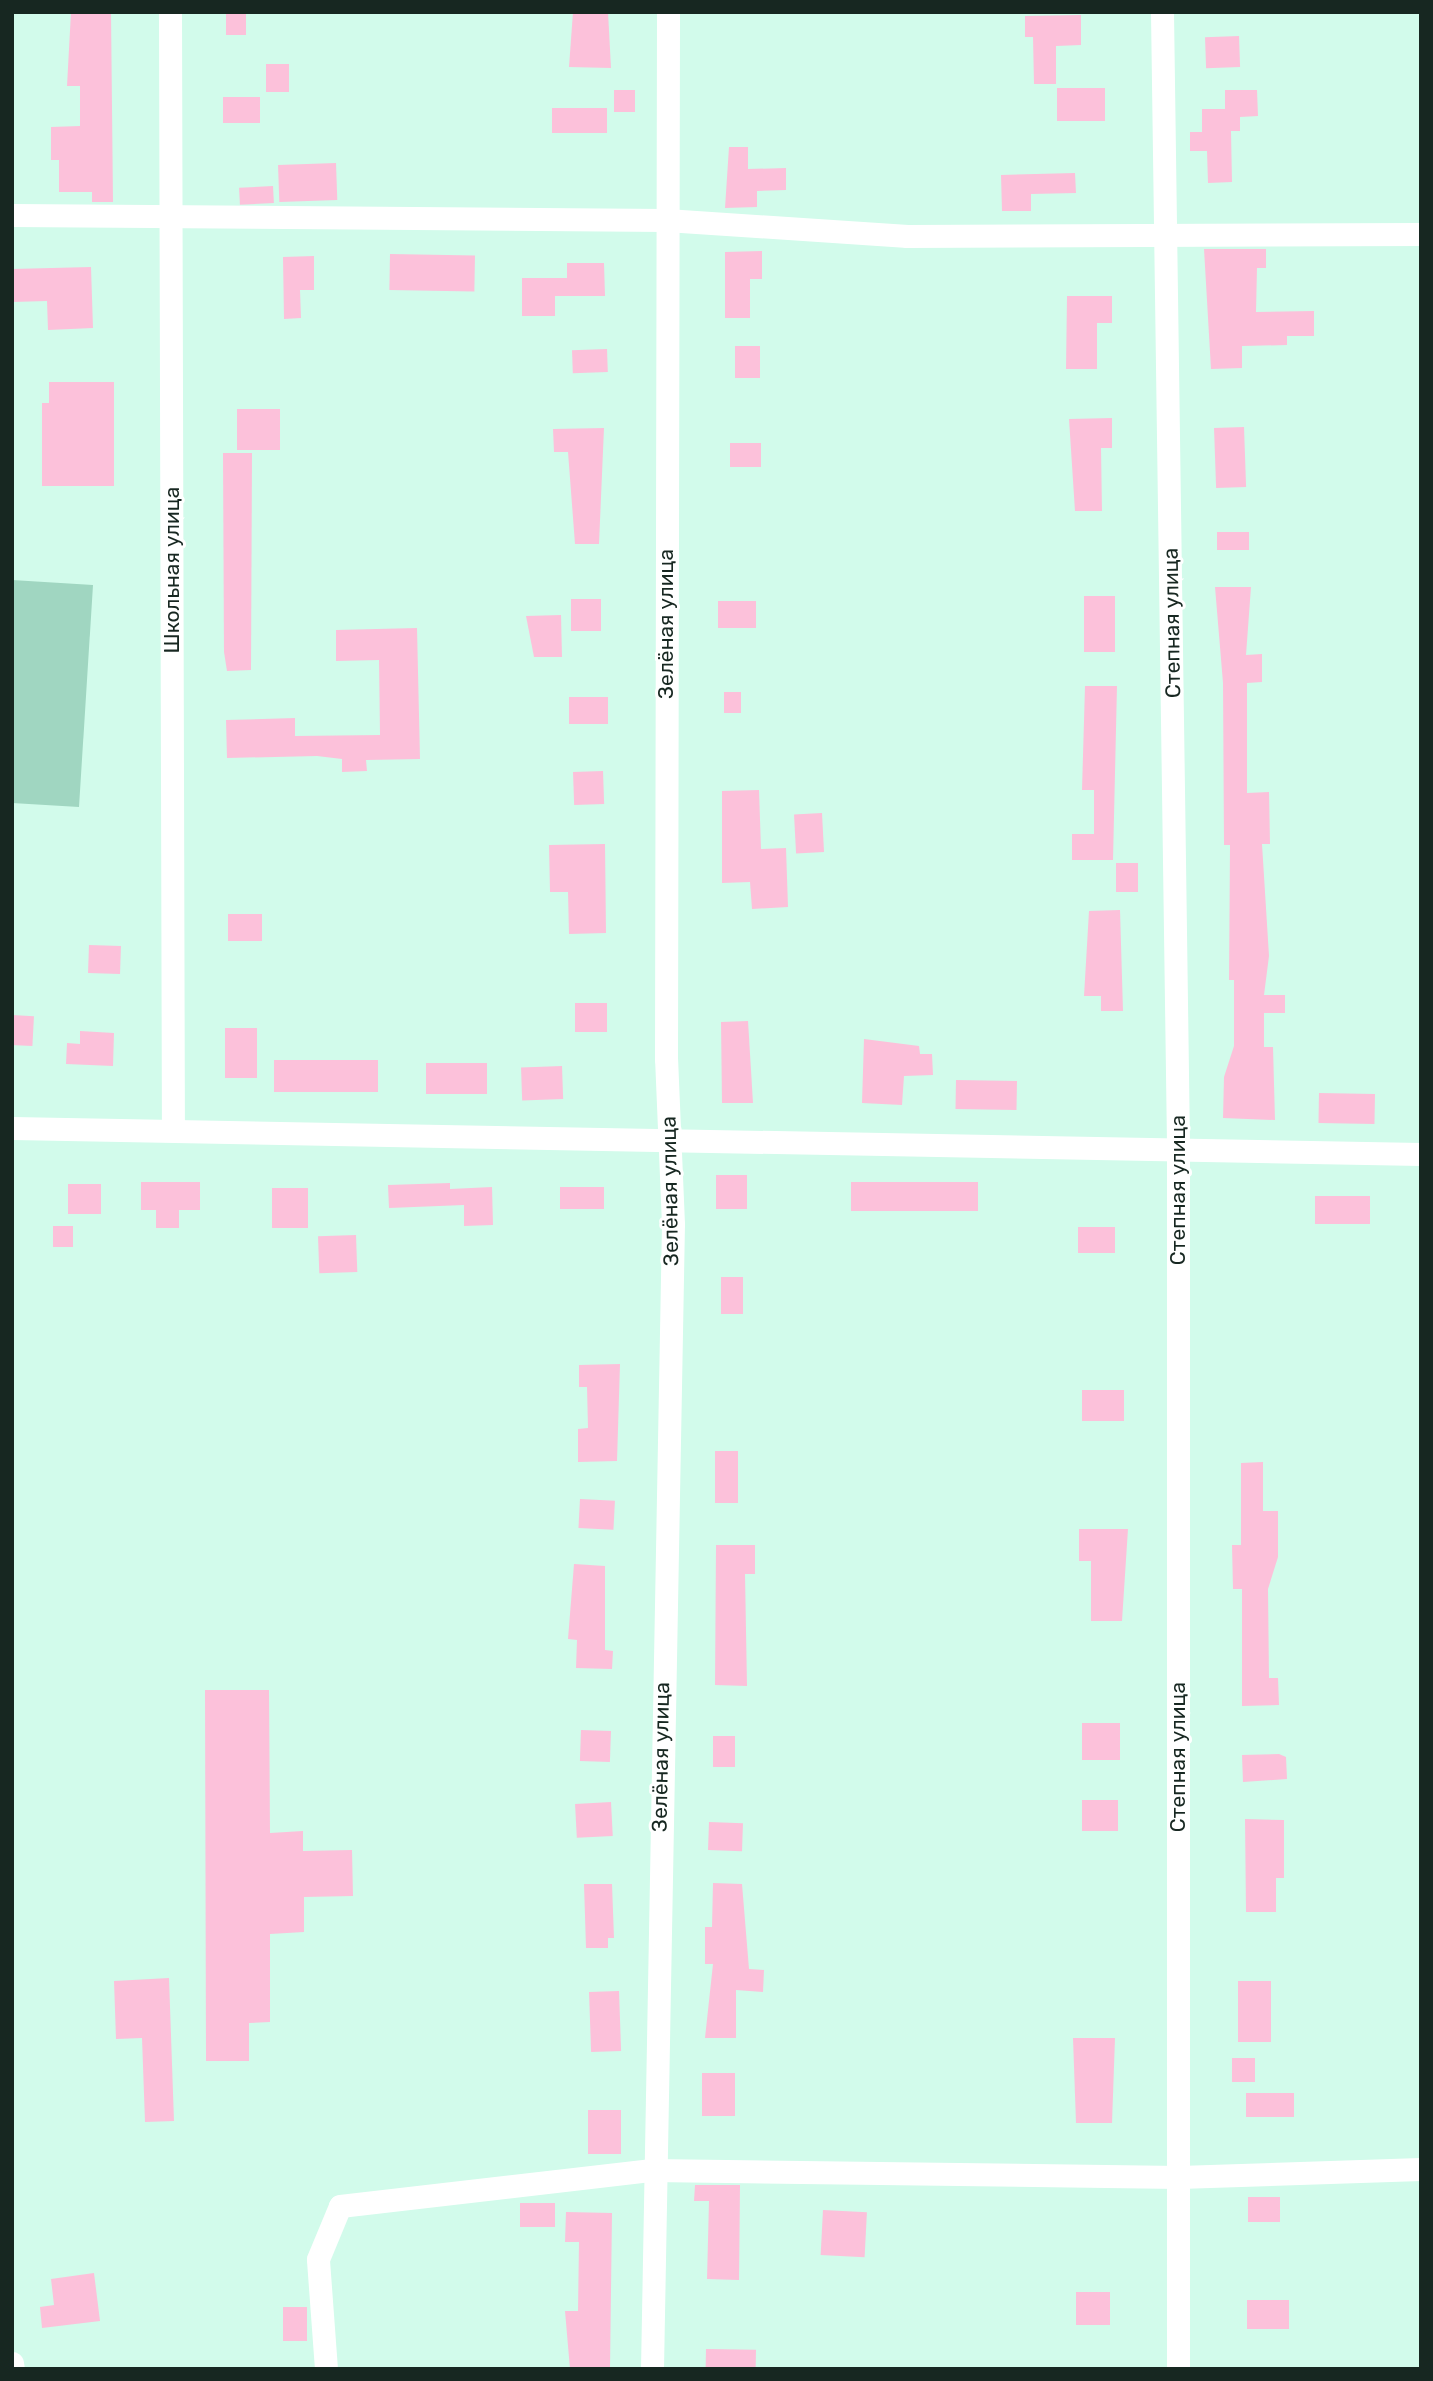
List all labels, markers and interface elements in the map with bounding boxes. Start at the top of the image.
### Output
street label: Школьная улица [159,487,185,653]
street label: Степная улица [1158,548,1186,698]
street label: Зелёная улица [653,549,679,699]
street label: Степная улица [1165,1115,1191,1265]
street label: Зелёная улица [656,1116,684,1266]
street label: Зелёная улица [647,1682,675,1832]
street label: Степная улица [1165,1682,1191,1832]

